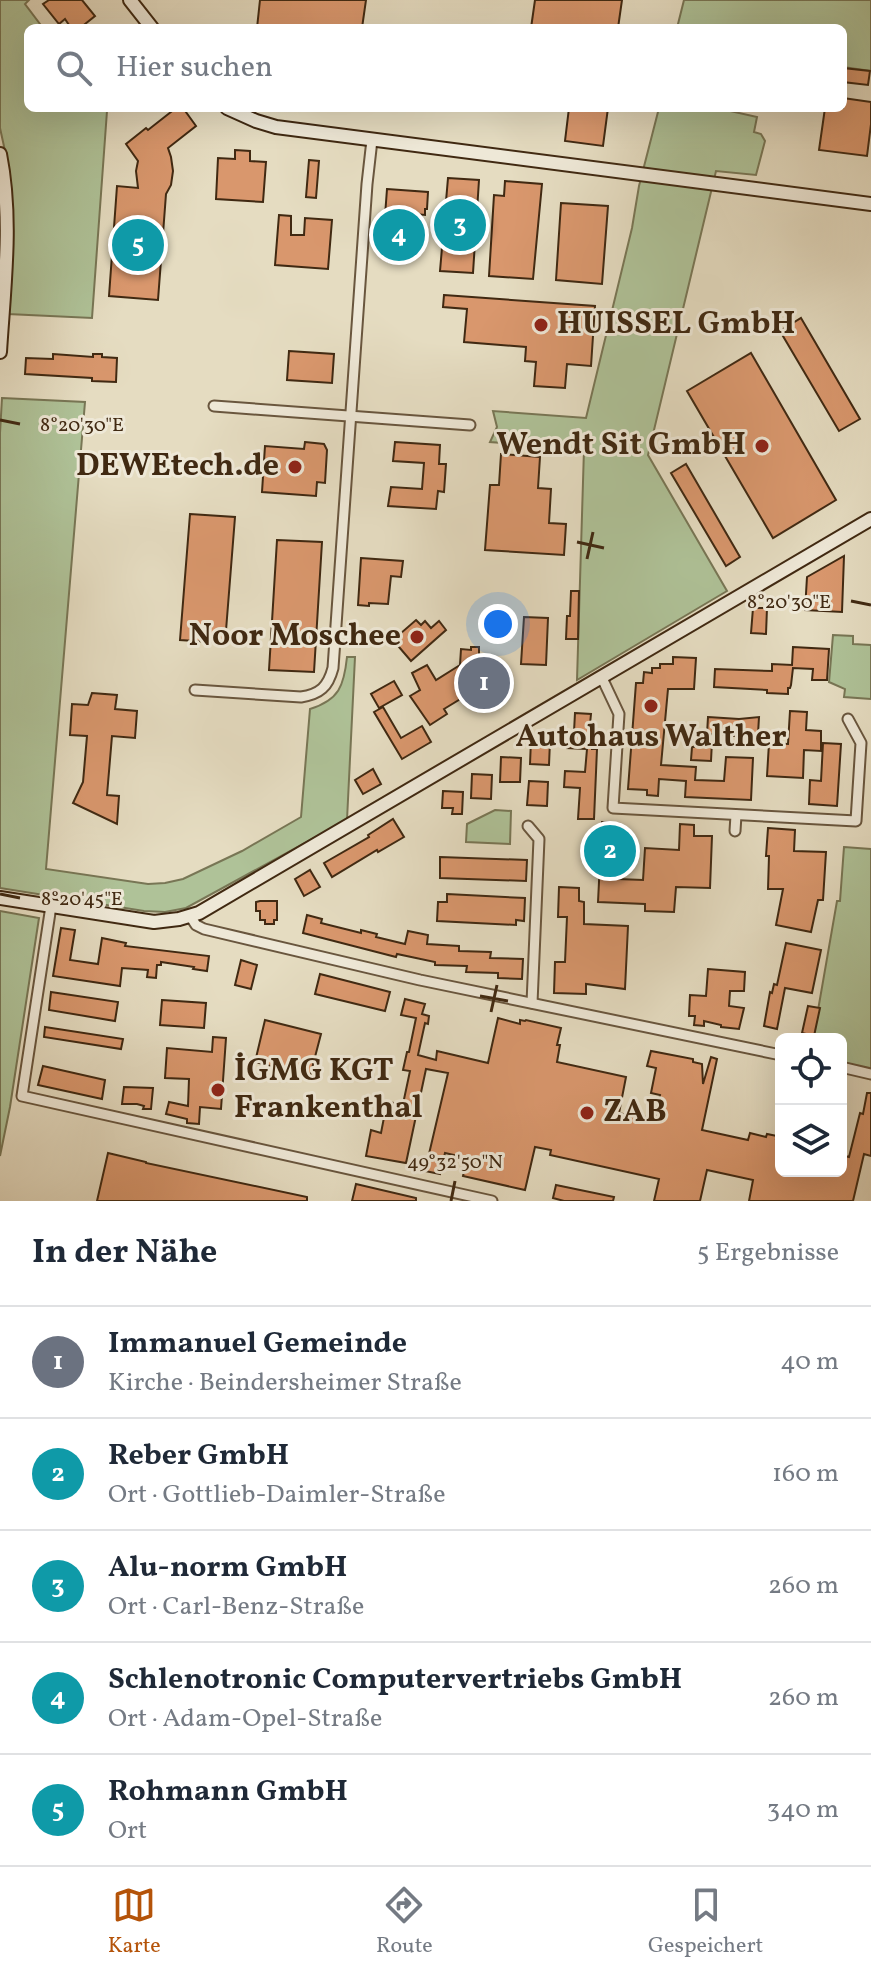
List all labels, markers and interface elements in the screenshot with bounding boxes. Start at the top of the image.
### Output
search box [24,24,847,112]
icon: search [52,46,96,90]
text: Hier suchen [116,47,273,89]
pin: 3 [434,195,486,255]
pin: 4 [373,205,425,265]
pin: 5 [112,215,164,275]
place label: HUISSEL GmbH [557,303,795,347]
marker: HUISSEL GmbH [532,316,550,334]
text: 8°20'30"E [40,412,124,440]
place label: Wendt Sit GmbH [496,424,746,468]
marker: Wendt Sit GmbH [753,437,771,455]
place label: DEWEtech.de [76,445,279,489]
marker: DEWEtech.de [286,458,304,476]
text: 8°20'30"E [747,589,831,617]
your location [478,604,518,644]
place label: Noor Moschee [189,615,401,659]
marker: Noor Moschee [408,628,426,646]
pin: 1 [458,653,510,713]
marker: Autohaus Walther [642,697,660,715]
place label: Autohaus Walther [515,716,787,760]
pin: 2 [584,821,636,881]
text: 8°20'45"E [41,886,123,914]
map controls [775,1033,847,1177]
button: locate [775,1033,847,1105]
place label: İGMG KGT Frankenthal [234,1050,423,1131]
marker: İGMG KGT Frankenthal [209,1081,227,1099]
place label: ZAB [603,1091,667,1135]
marker: ZAB [578,1104,596,1122]
button: layers [775,1105,847,1177]
text: 49°32'50"N [407,1149,503,1177]
text: In der Nähe [32,1230,217,1277]
text: 5 Ergebnisse [697,1235,839,1271]
text: Immanuel Gemeinde [108,1323,407,1365]
text: 1 [53,1344,63,1380]
text: 40 m [780,1344,839,1380]
text: Kirche · Beindersheimer Straße [108,1365,462,1401]
text: Reber GmbH [108,1435,289,1477]
text: 2 [51,1456,65,1492]
text: 160 m [772,1456,839,1492]
text: Ort · Gottlieb-Daimler-Straße [108,1477,445,1513]
text: Alu-norm GmbH [108,1547,347,1589]
text: 3 [51,1568,65,1604]
text: 260 m [768,1568,839,1604]
text: Ort · Carl-Benz-Straße [108,1589,364,1625]
text: Schlenotronic Computervertriebs GmbH [108,1659,682,1701]
text: 4 [50,1680,66,1716]
text: 260 m [768,1680,839,1716]
text: Ort · Adam-Opel-Straße [108,1701,382,1737]
text: Rohmann GmbH [108,1771,348,1813]
text: 5 [52,1792,64,1828]
text: 340 m [767,1792,839,1828]
text: Ort [108,1813,147,1849]
tab: Karte [108,1883,161,1962]
tab: Route [376,1883,433,1962]
tab: Gespeichert [648,1883,763,1962]

